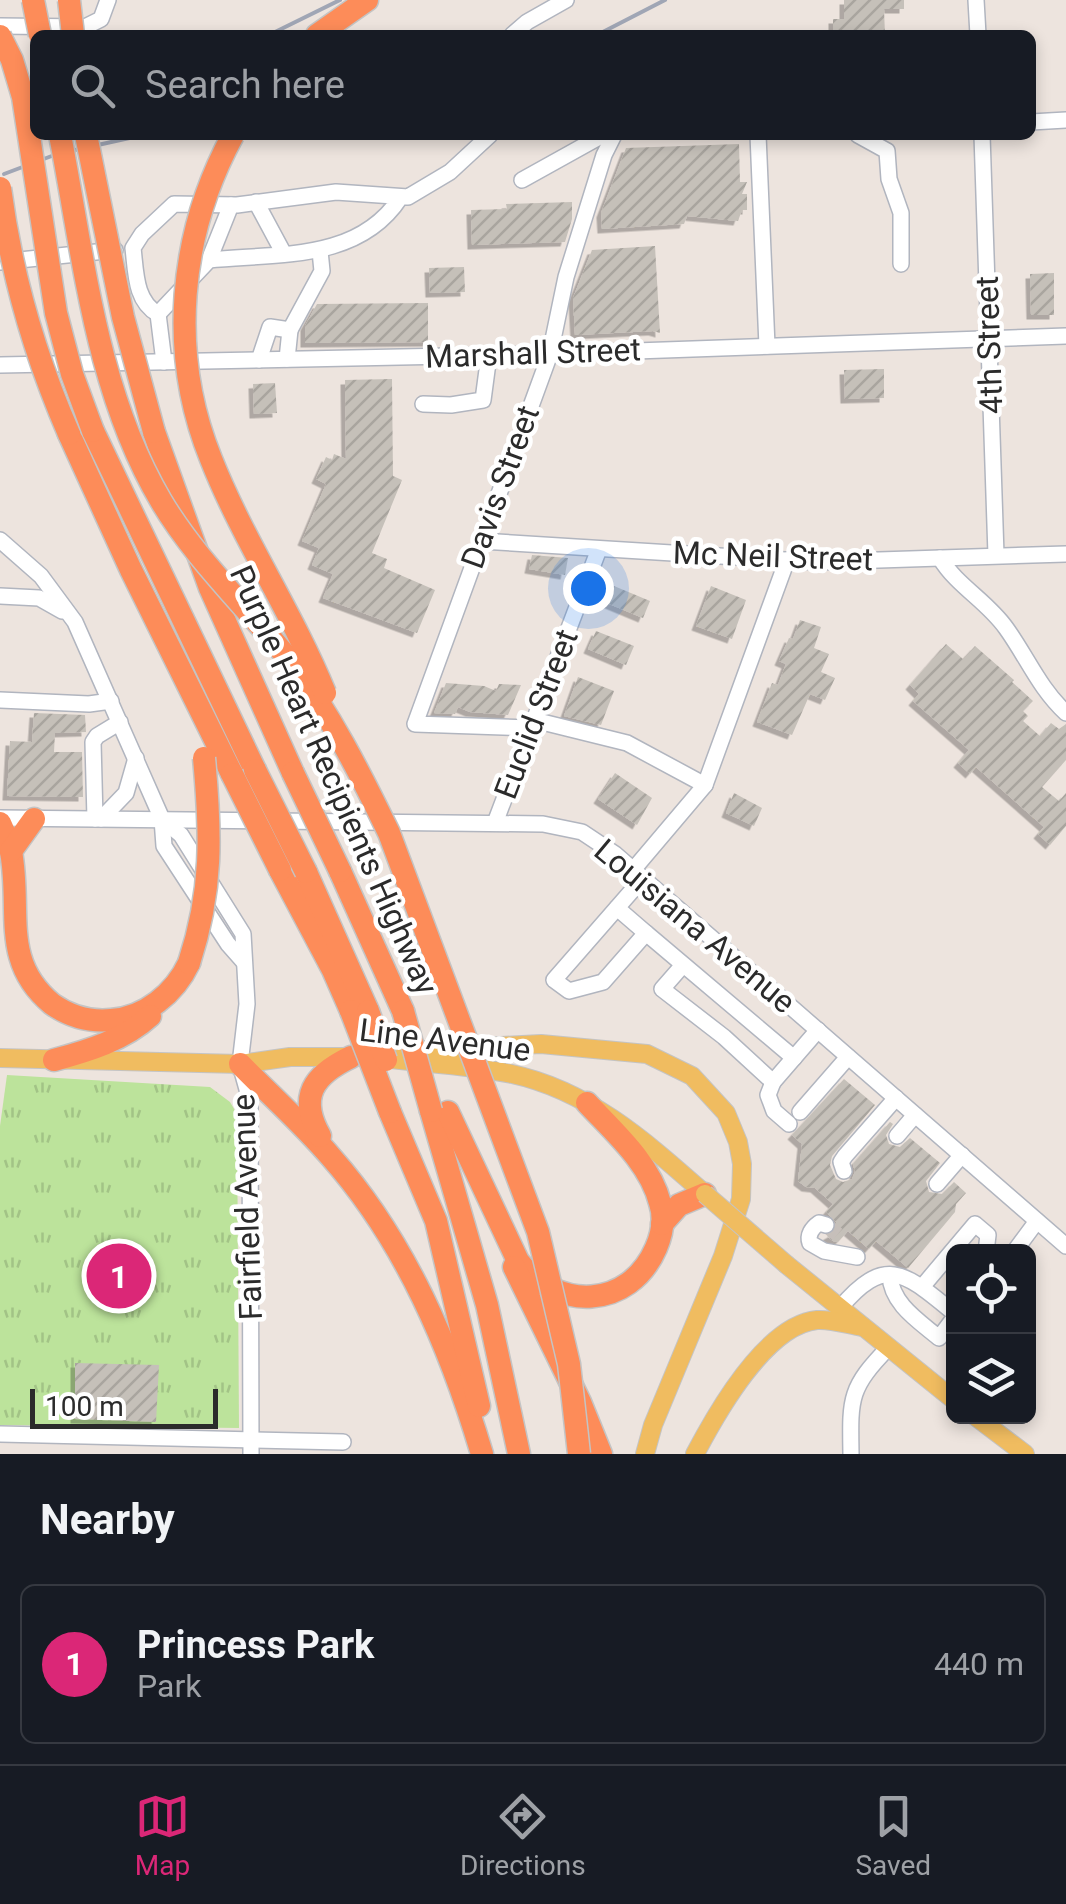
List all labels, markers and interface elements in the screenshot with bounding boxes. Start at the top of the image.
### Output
search box [30,30,1036,140]
icon: search [65,58,120,113]
text: Search here [145,63,345,107]
street label: 4th Street [968,275,1010,415]
street label: Marshall Street [425,330,641,376]
street label: Davis Street [453,400,547,574]
street label: Mc Neil Street [672,534,874,578]
street label: Purple Heart Recipients Highway [222,560,446,1000]
your location [563,563,614,614]
street label: Euclid Street [486,624,586,804]
street label: Louisiana Avenue [587,831,803,1021]
street label: Line Avenue [357,1011,533,1069]
street label: Fairfield Avenue [224,1093,270,1321]
pin: 1 [86,1238,152,1314]
map controls [946,1244,1036,1424]
button: locate [946,1244,1036,1334]
button: layers [946,1334,1036,1424]
scale bar [30,1384,218,1428]
text: 100 m [45,1390,124,1423]
text: Nearby [40,1495,175,1544]
text: Princess Park [137,1623,374,1667]
text: 1 [65,1645,84,1683]
text: 440 m [934,1645,1024,1683]
text: Park [137,1667,201,1705]
tab: Map [135,1789,190,1882]
tab: Directions [460,1789,586,1882]
tab: Saved [855,1789,931,1882]

